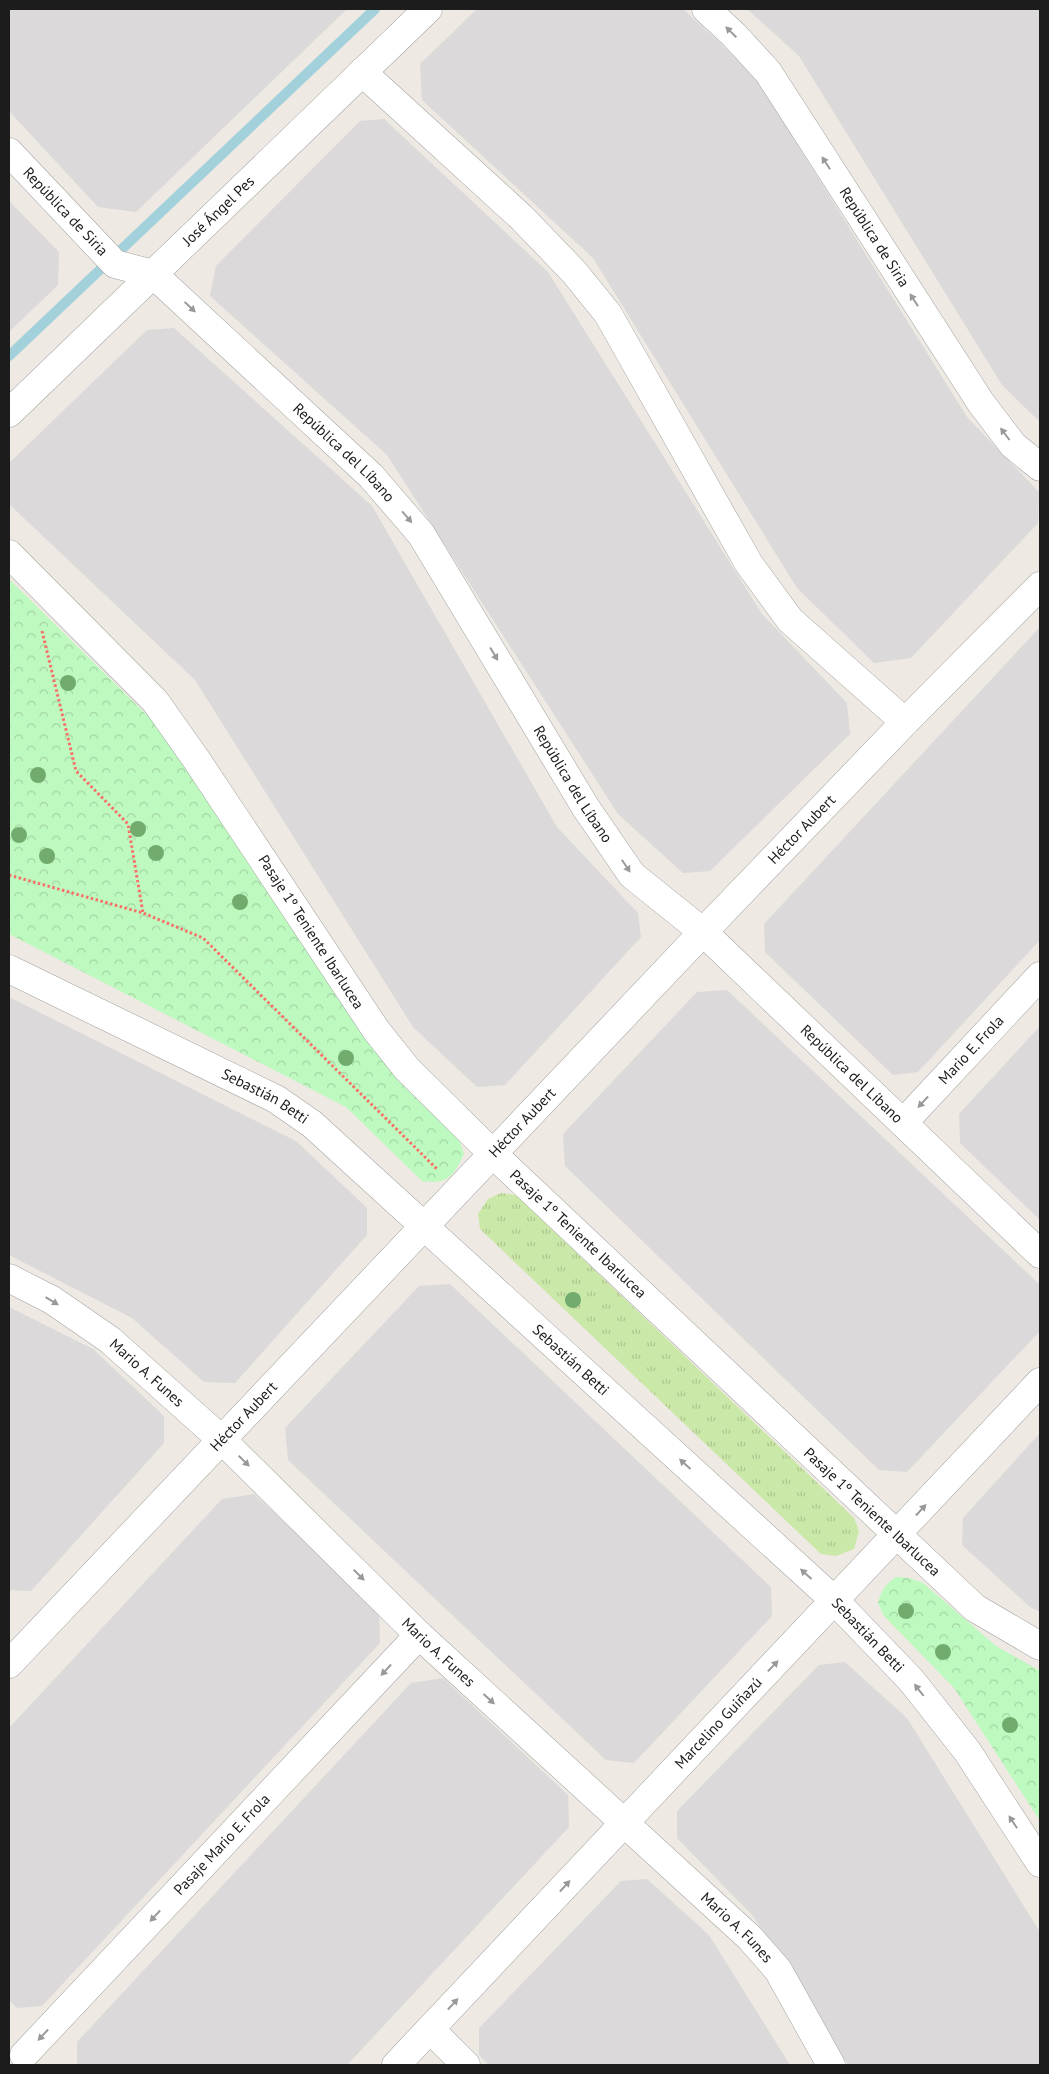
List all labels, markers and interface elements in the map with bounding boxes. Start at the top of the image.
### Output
one-way arrow [725,26,737,38]
one-way arrow [821,156,831,170]
street label: República de Siria [19,163,112,260]
street label: José Ángel Pes [177,172,258,250]
street label: República de Siria [836,183,914,291]
one-way arrow [910,293,919,306]
one-way arrow [183,301,195,313]
street label: República del Líbano [289,399,399,506]
one-way arrow [1000,427,1010,441]
one-way arrow [401,511,412,524]
one-way arrow [489,648,498,661]
street label: República del Líbano [530,722,617,846]
street label: Héctor Aubert [764,790,839,868]
street label: Pasaje 1º Teniente Ibarlucea [254,851,368,1012]
one-way arrow [621,859,631,873]
street label: Mario E. Frola [934,1011,1008,1088]
street label: República del Líbano [797,1020,907,1127]
street label: Sebastián Betti [219,1064,312,1128]
street label: Héctor Aubert [484,1083,559,1161]
one-way arrow [917,1095,929,1107]
street label: Pasaje 1º Teniente Ibarlucea [506,1165,651,1302]
one-way arrow [46,1296,59,1305]
street label: Sebastián Betti [529,1320,613,1399]
street label: Mario A. Funes [106,1334,188,1411]
street label: Héctor Aubert [206,1377,281,1455]
street label: Pasaje 1º Teniente Ibarlucea [800,1443,945,1580]
one-way arrow [237,1454,249,1466]
one-way arrow [679,1459,692,1470]
one-way arrow [915,1505,927,1517]
one-way arrow [800,1568,812,1580]
one-way arrow [353,1569,365,1581]
street label: Sebastián Betti [828,1593,909,1676]
street label: Mario A. Funes [398,1613,479,1691]
one-way arrow [767,1661,779,1673]
one-way arrow [380,1664,392,1676]
street label: Marcelino Guiñazú [670,1673,766,1772]
one-way arrow [914,1683,924,1697]
one-way arrow [483,1693,495,1705]
street label: Pasaje Mario E. Frola [169,1789,274,1899]
one-way arrow [1009,1815,1018,1829]
one-way arrow [559,1880,571,1892]
street label: Mario A. Funes [697,1888,777,1966]
one-way arrow [149,1910,161,1922]
one-way arrow [447,1998,459,2010]
one-way arrow [37,2028,49,2040]

